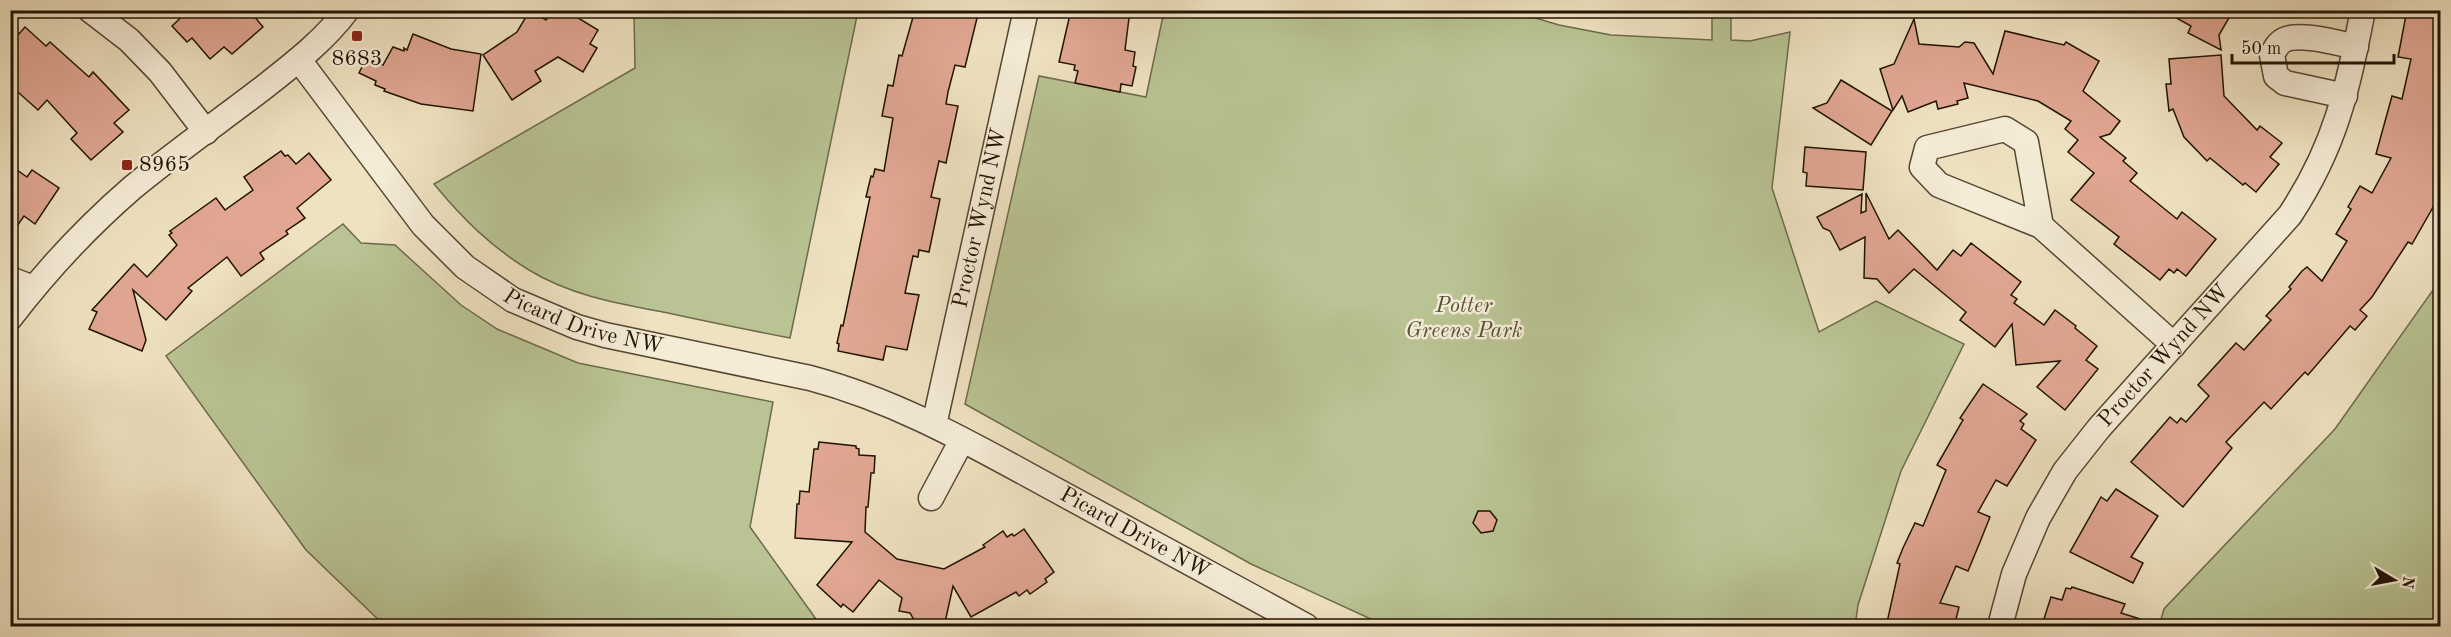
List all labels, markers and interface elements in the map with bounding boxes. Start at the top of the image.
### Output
scale bar [2232,27,2394,65]
marker: 8683 [350,29,364,43]
text: 50 m [2241,40,2281,58]
place label: 8683 [331,48,383,70]
street label: Proctor Wynd NW [949,126,1010,310]
place label: 8965 [139,154,190,176]
marker: 8965 [120,158,134,172]
street label: Proctor Wynd NW [2094,280,2233,431]
street label: Picard Drive NW [499,285,665,358]
park label: Potter Greens Park [1405,295,1523,342]
street label: Picard Drive NW [1056,483,1214,583]
north arrow [2364,550,2424,610]
text: N [2398,575,2416,590]

